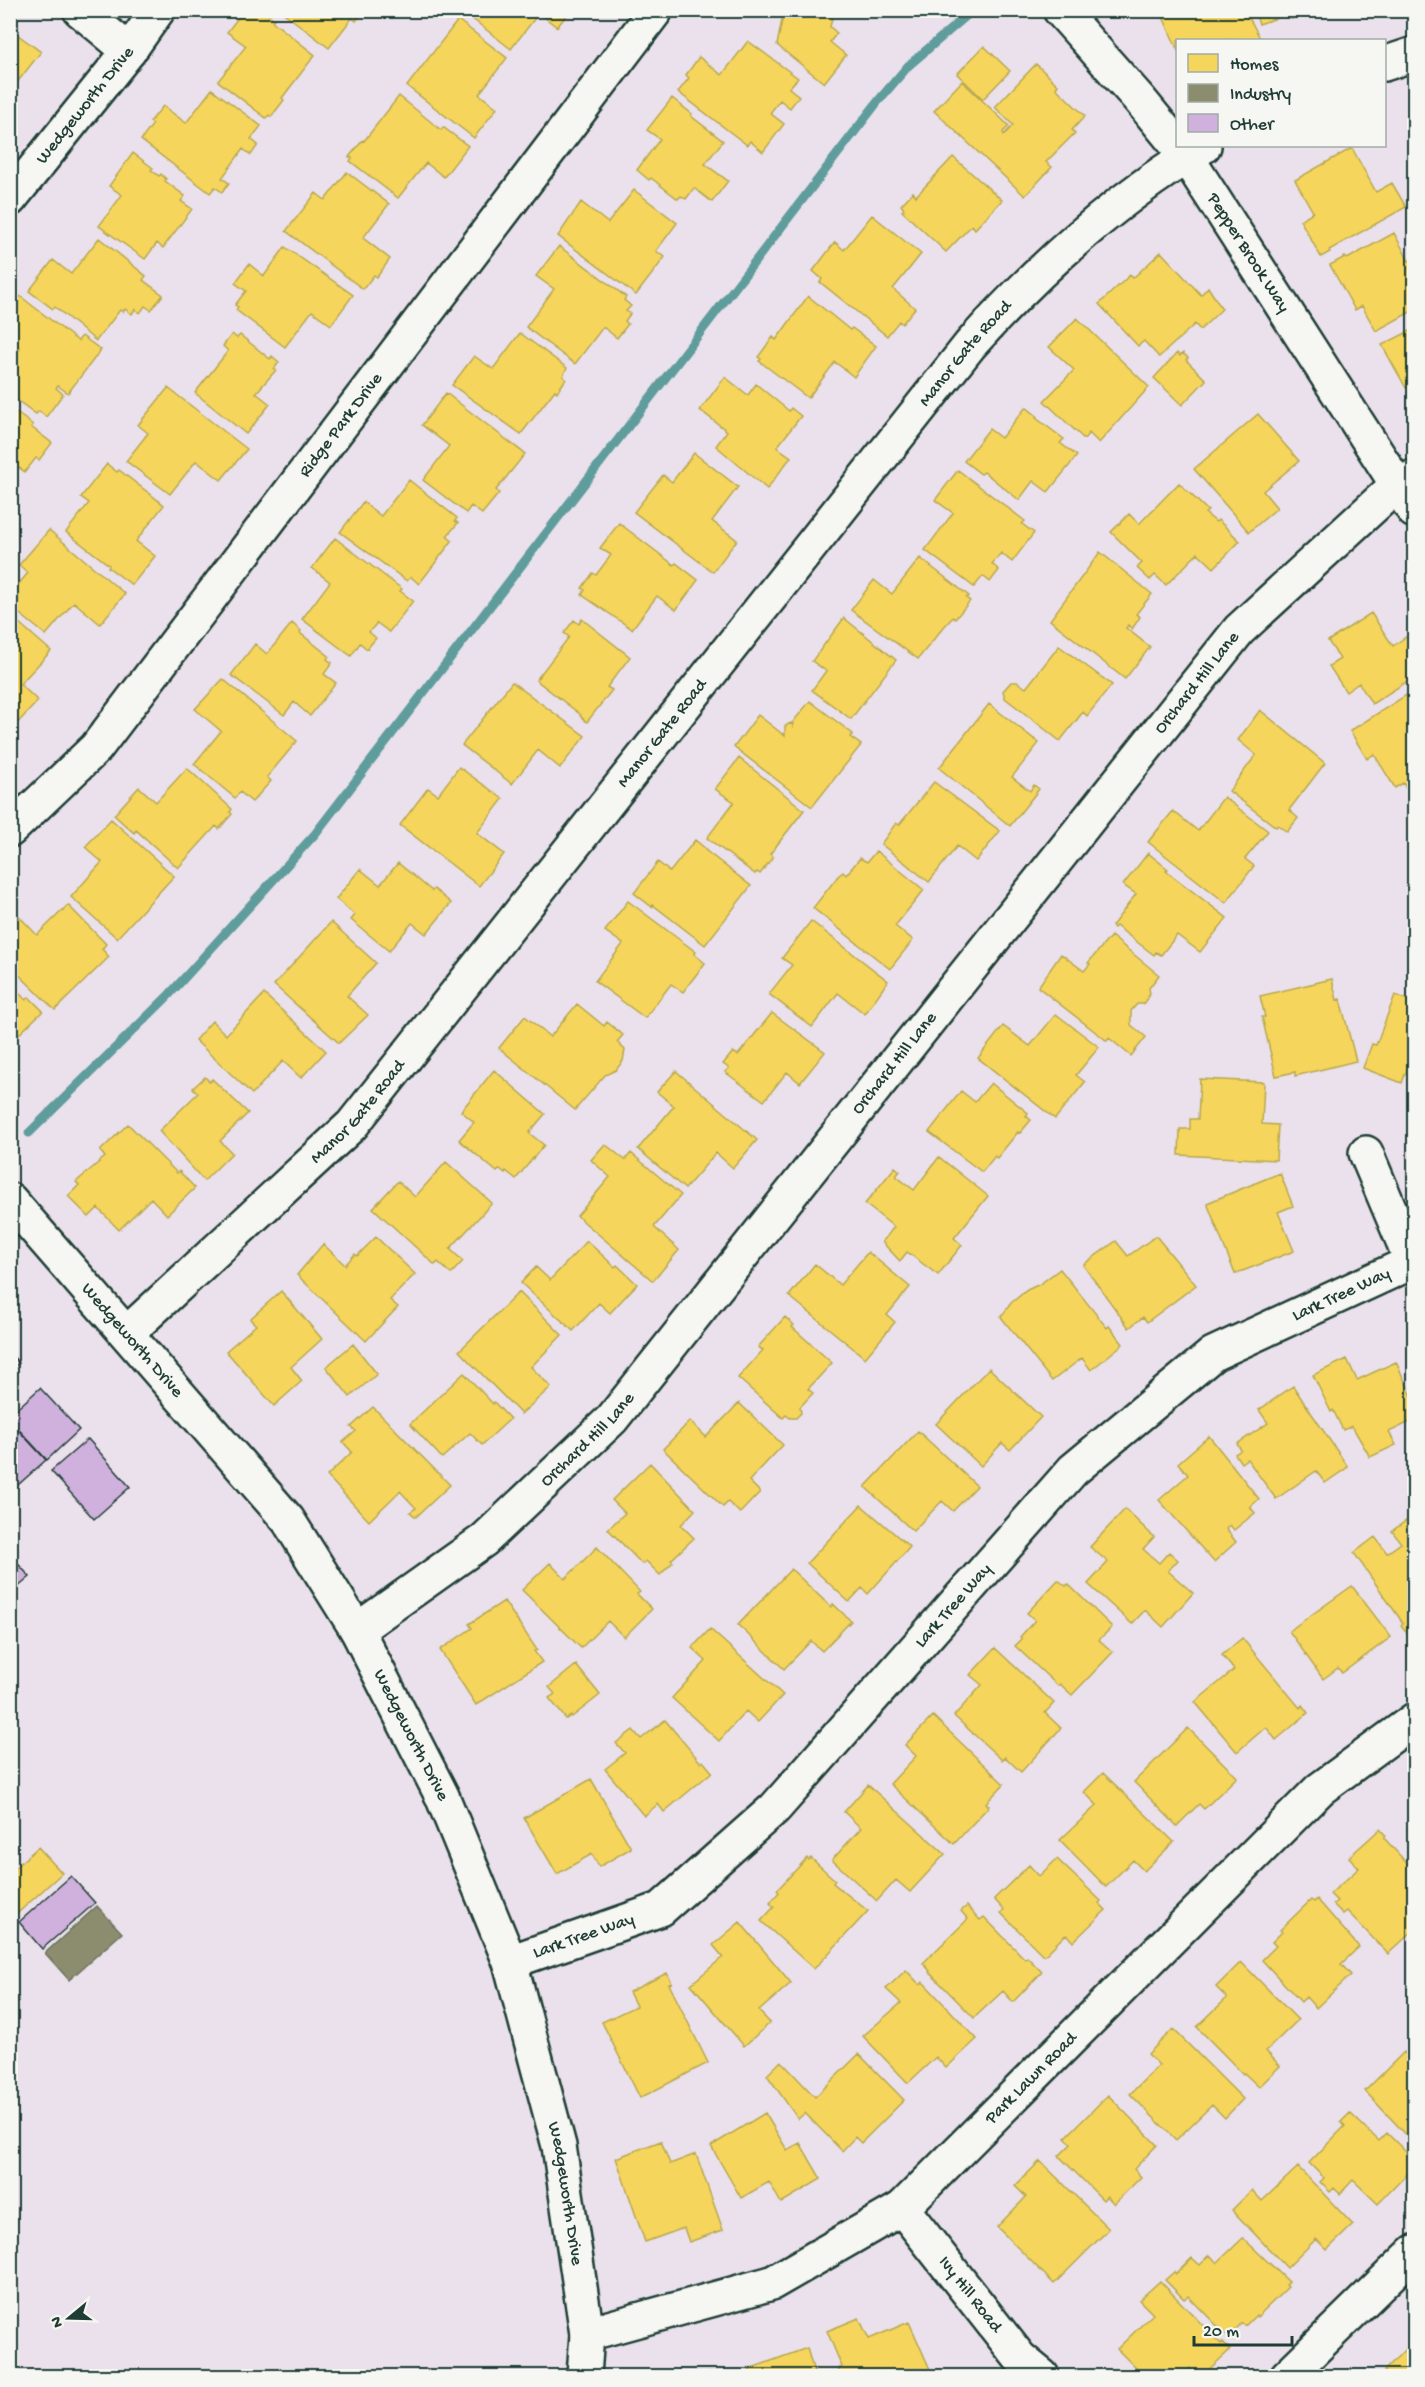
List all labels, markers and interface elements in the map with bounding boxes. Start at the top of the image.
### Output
legend [1176,39,1386,147]
street label: Wedgeworth Drive [32,42,139,169]
text: Homes [1230,55,1280,76]
text: Industry [1230,85,1291,106]
text: Other [1230,115,1275,136]
street label: Pepper Brook Way [1202,188,1294,317]
street label: Manor Gate Road [915,295,1017,411]
street label: Ridge Park Drive [295,368,388,482]
street label: Orchard Hill Lane [1150,627,1245,738]
street label: Manor Gate Road [613,674,713,792]
street label: Orchard Hill Lane [847,1007,942,1119]
street label: Manor Gate Road [306,1055,411,1169]
street label: Lark Tree Way [1289,1263,1394,1326]
street label: Wedgeworth Drive [77,1279,188,1403]
street label: Orchard Hill Lane [536,1388,640,1491]
street label: Lark Tree Way [911,1559,996,1652]
street label: Wedgeworth Drive [369,1666,454,1805]
street label: Lark Tree Way [530,1909,637,1964]
street label: Park Lawn Road [980,2027,1083,2129]
street label: Wedgeworth Drive [543,2120,587,2267]
street label: Ivy Hill Road [934,2252,1007,2338]
north arrow [39,2288,99,2348]
scale bar [1194,2309,1292,2347]
text: N [47,2313,69,2330]
text: 20 m [1203,2322,1239,2343]

